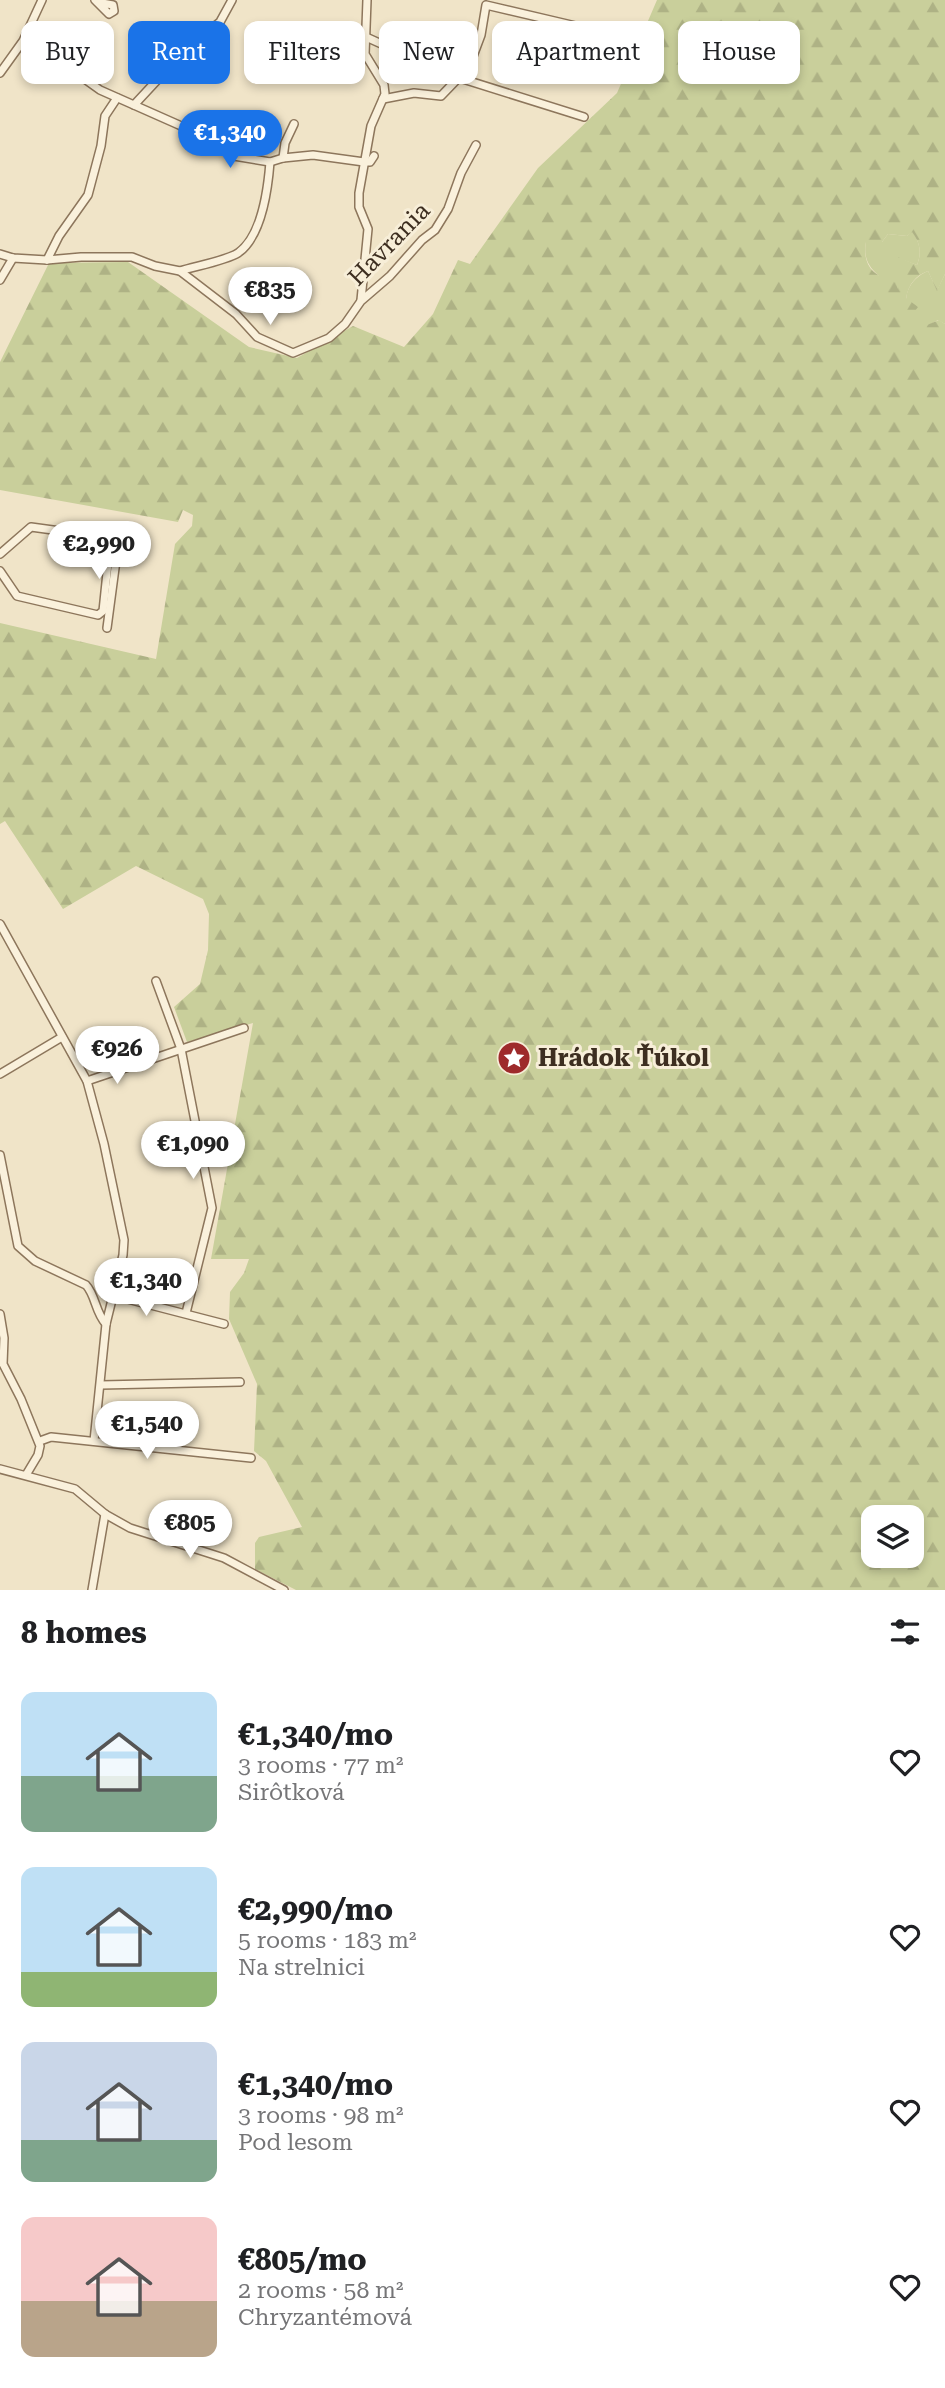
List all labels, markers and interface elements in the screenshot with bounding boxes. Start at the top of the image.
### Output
chip: Buy [21,21,114,84]
chip: Rent [128,21,230,84]
chip: Filters [244,21,365,84]
chip: New [379,21,478,84]
chip: Apartment [492,21,664,84]
chip: House [678,21,800,84]
pin: €1,340 [173,110,287,170]
text: €1,340 [194,119,266,146]
street label: Havrania [343,197,435,291]
pin: €835 [229,268,311,327]
text: €835 [244,276,296,303]
pin: €2,990 [42,522,156,581]
text: €2,990 [63,530,135,557]
pin: €926 [76,1026,158,1086]
text: €926 [91,1035,143,1062]
place icon: Hrádok Ťúkol [495,1039,533,1077]
place label: Hrádok Ťúkol [538,1043,709,1072]
pin: €1,090 [136,1122,250,1181]
text: €1,090 [157,1130,229,1157]
pin: €1,340 [89,1258,203,1318]
text: €1,340 [110,1267,182,1294]
pin: €1,540 [90,1402,204,1461]
text: €1,540 [111,1410,183,1437]
pin: €805 [149,1500,231,1560]
map controls [861,1505,924,1568]
button: layers [861,1505,924,1568]
text: €805 [164,1509,216,1536]
icon: filters [886,1613,924,1651]
text: 8 homes [21,1615,147,1650]
text: €1,340/mo [238,1717,393,1752]
icon: home [77,1720,161,1804]
icon: heart [886,1743,924,1781]
text: 3 rooms · 77 m² [238,1752,404,1779]
text: Sirôtková [238,1779,344,1806]
text: €2,990/mo [238,1892,393,1927]
icon: home [77,1895,161,1979]
icon: heart [886,1918,924,1956]
text: 5 rooms · 183 m² [238,1927,416,1954]
text: Na strelnici [238,1954,365,1981]
text: €1,340/mo [238,2067,393,2102]
icon: home [77,2070,161,2154]
icon: heart [886,2093,924,2131]
text: 3 rooms · 98 m² [238,2102,404,2129]
text: Pod lesom [238,2129,353,2156]
text: €805/mo [238,2242,367,2277]
icon: home [77,2245,161,2329]
icon: heart [886,2268,924,2306]
text: 2 rooms · 58 m² [238,2277,404,2304]
text: Chryzantémová [238,2304,412,2331]

